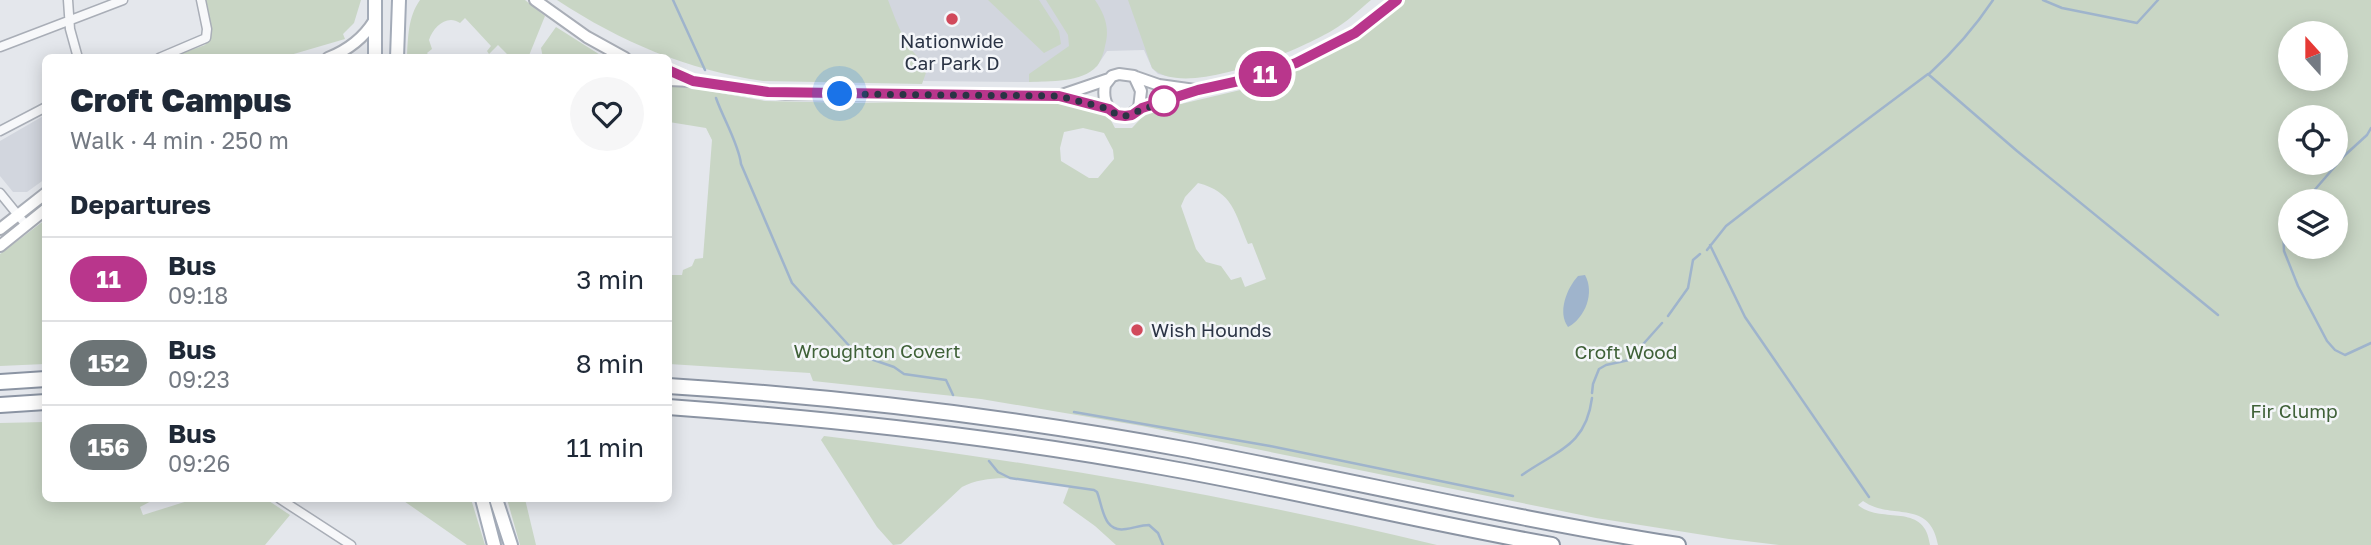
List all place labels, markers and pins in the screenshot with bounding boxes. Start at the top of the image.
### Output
marker: Nationwide Car Park D [944,11,960,27]
place label: Nationwide Car Park D [900,29,1004,74]
unlabelled marker [1149,86,1179,116]
place label: Wish Hounds [1151,318,1272,341]
marker: Wish Hounds [1129,322,1145,338]

